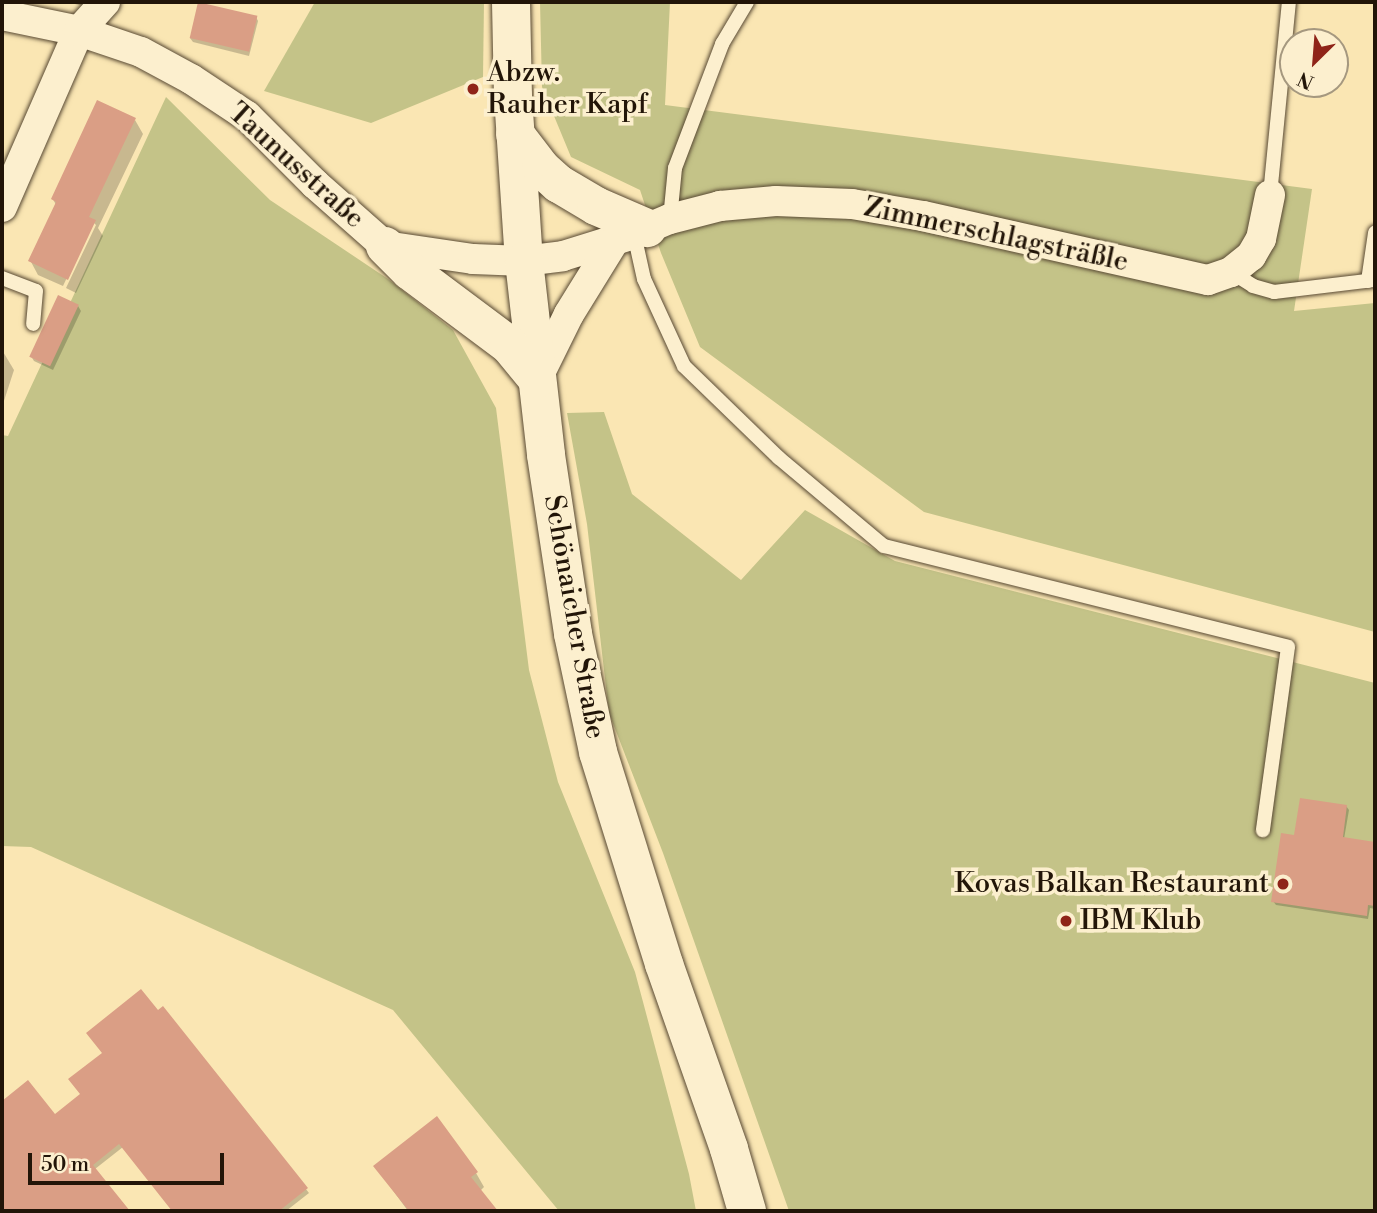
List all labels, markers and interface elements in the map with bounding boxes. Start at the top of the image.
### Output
north arrow [1279,28,1349,98]
place label: Abzw. Rauher Kapf [487,56,648,122]
text: N [1294,66,1318,94]
marker: Abzw. Rauher Kapf [465,81,481,97]
street label: Taunusstraße [221,96,371,236]
street label: Zimmerschlagsträßle [861,191,1131,279]
street label: Schönaicher Straße [536,492,612,742]
place label: Kovas Balkan Restaurant [954,867,1269,901]
marker: Kovas Balkan Restaurant [1275,876,1291,892]
place label: IBM Klub [1080,904,1201,938]
marker: IBM Klub [1058,913,1074,929]
scale bar [32,1140,228,1184]
text: 50 m [41,1152,89,1178]

